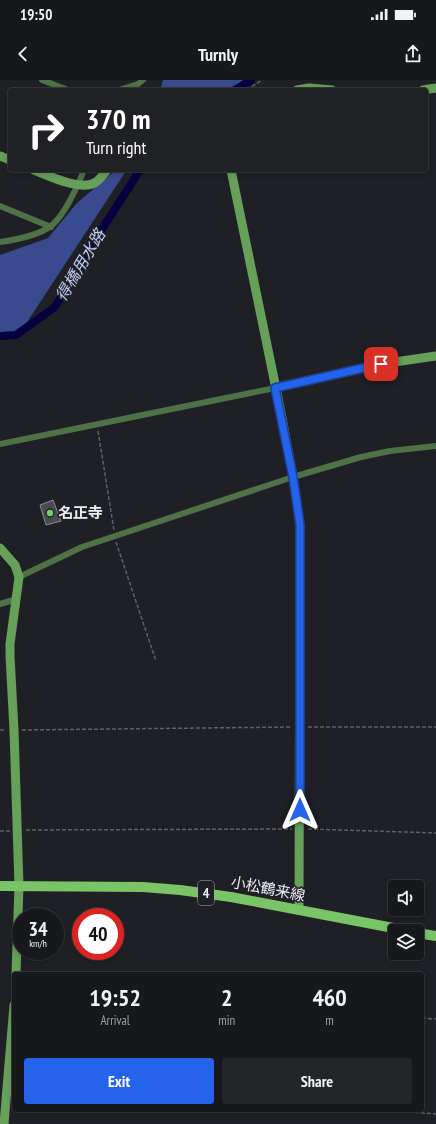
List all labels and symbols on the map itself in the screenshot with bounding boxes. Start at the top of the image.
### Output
water label: 得橋用水路 [51,224,110,304]
pin [364,347,398,381]
place label: 名正寺 [58,503,103,522]
marker: 名正寺 [45,508,55,518]
position arrow [279,789,321,831]
street label: 小松鶴来線 [229,872,307,905]
road number: 4 [198,881,214,905]
speed limit sign: 40 [72,908,124,960]

